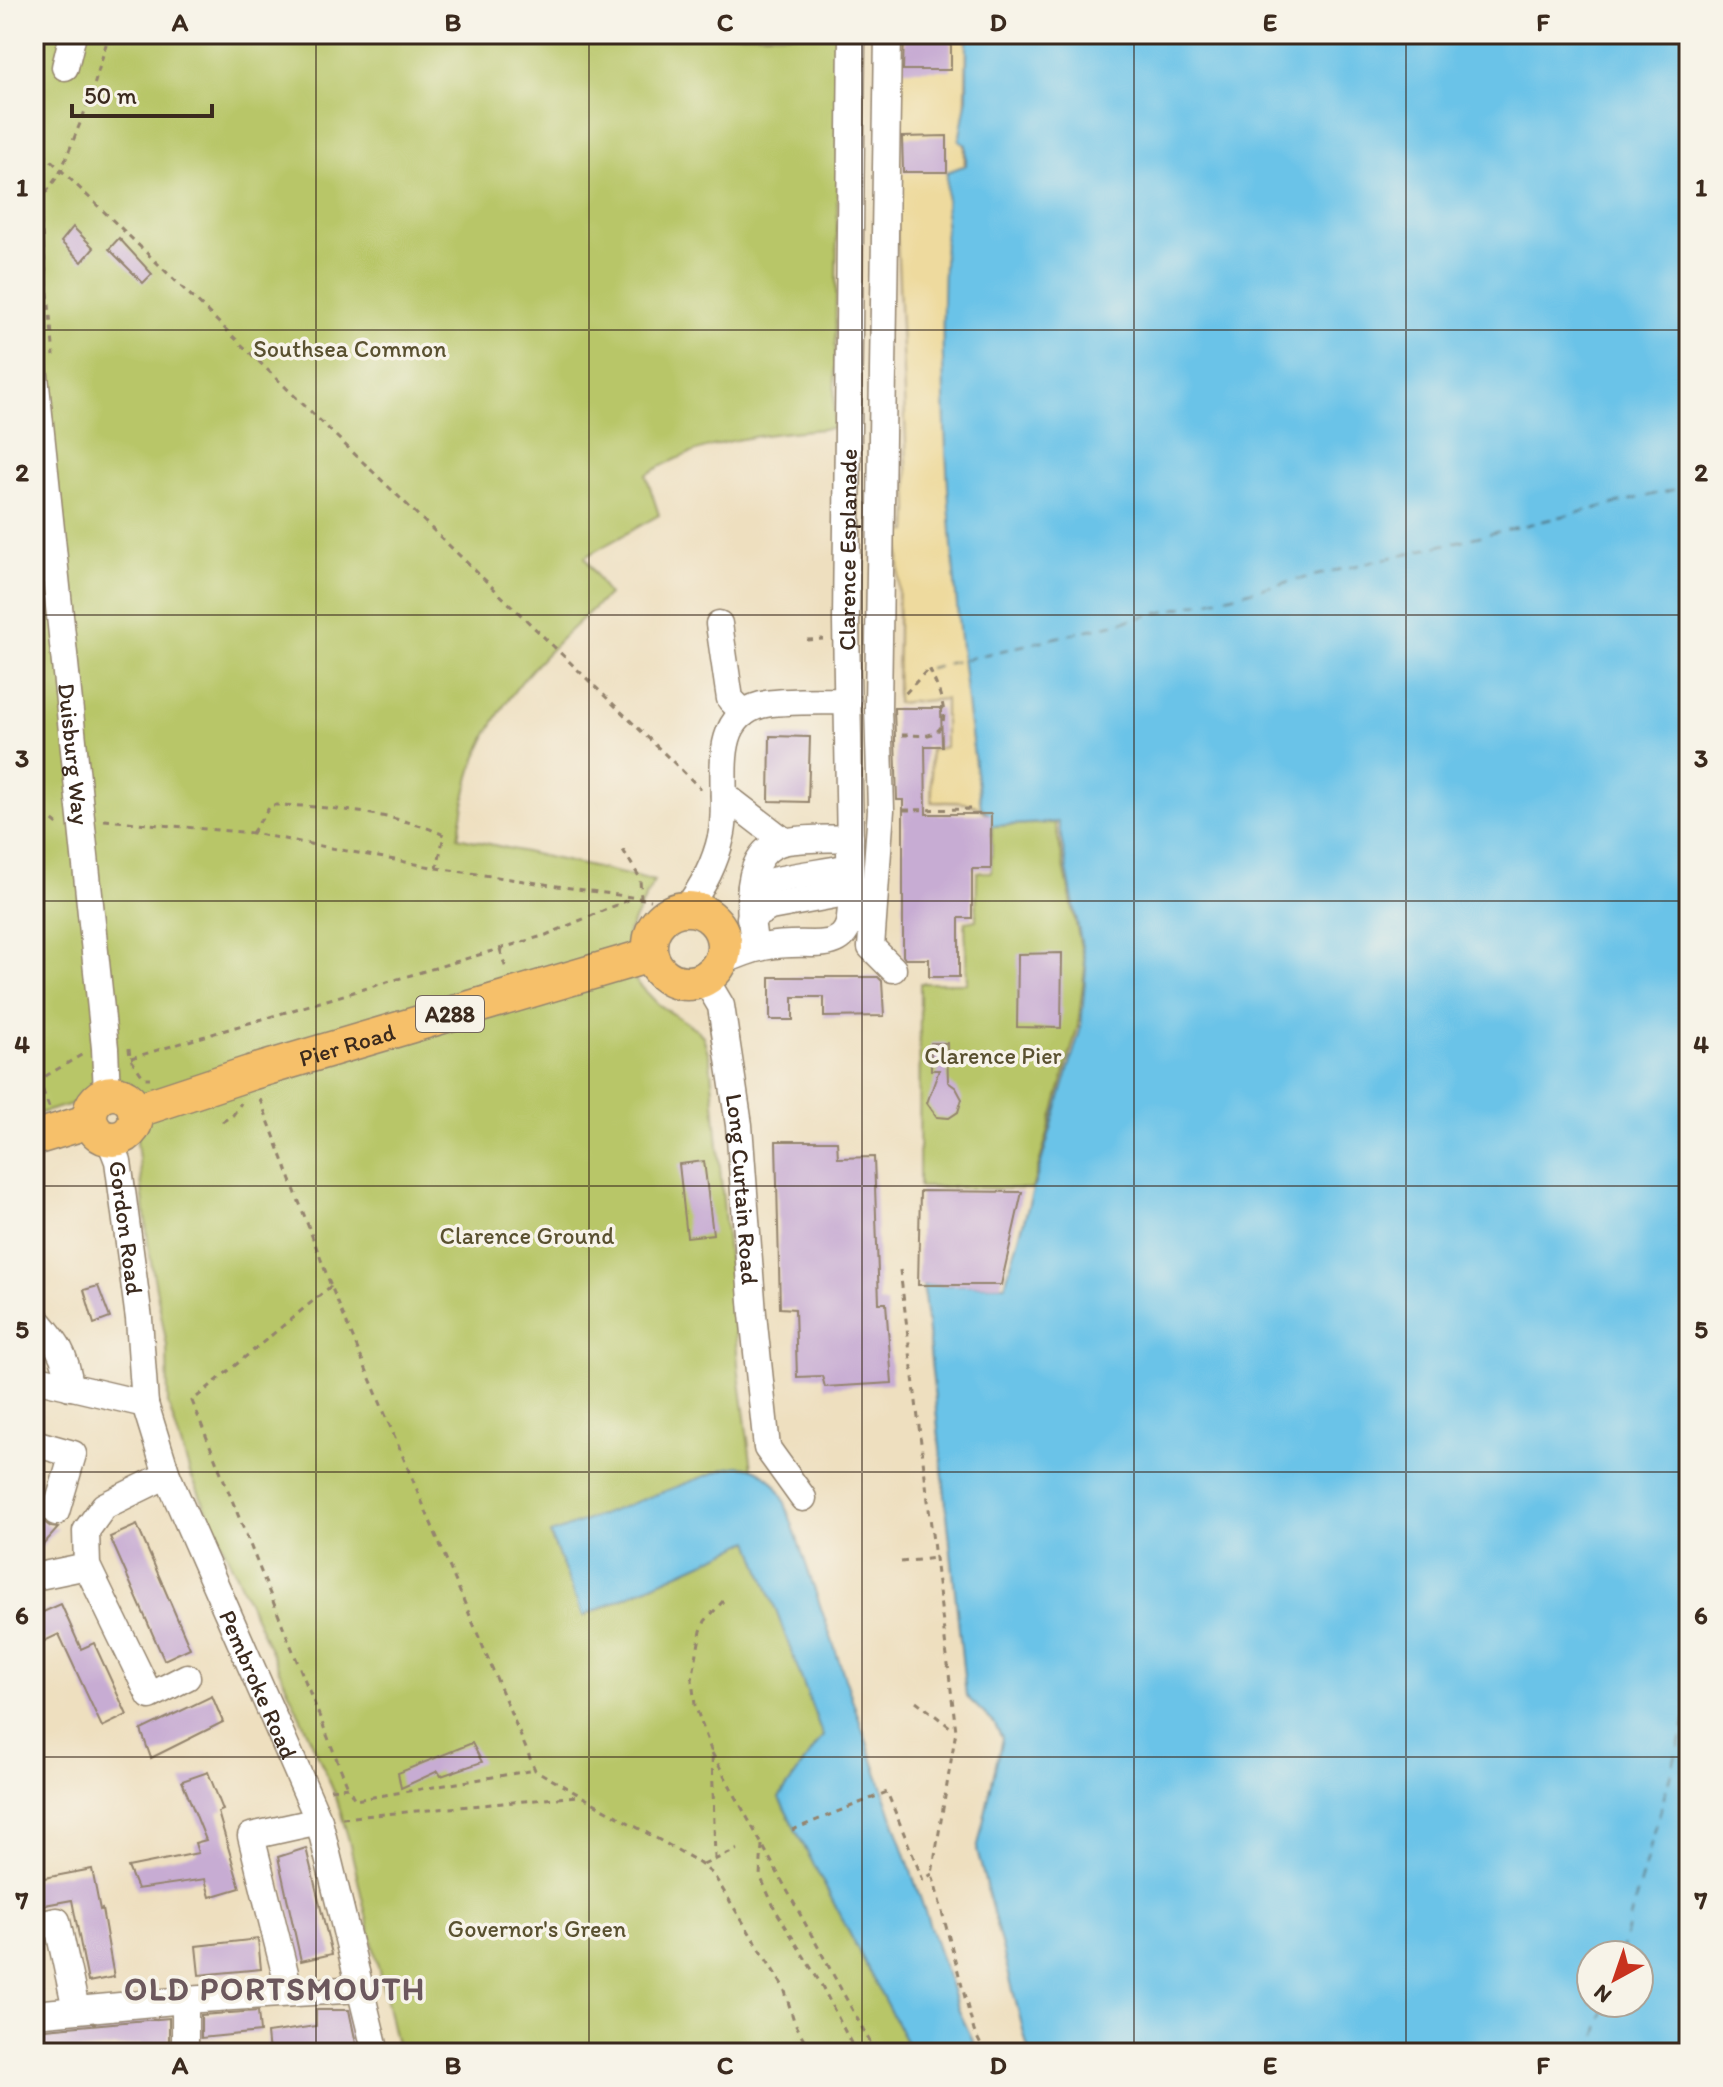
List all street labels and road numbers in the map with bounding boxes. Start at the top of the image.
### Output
street label: Clarence Esplanade [831,448,862,651]
street label: Duisburg Way [53,682,96,826]
road number: A288 [416,996,484,1032]
street label: Pier Road [295,1017,398,1072]
street label: Long Curtain Road [720,1092,765,1286]
street label: Gordon Road [104,1159,150,1296]
street label: Pembroke Road [213,1605,304,1763]

